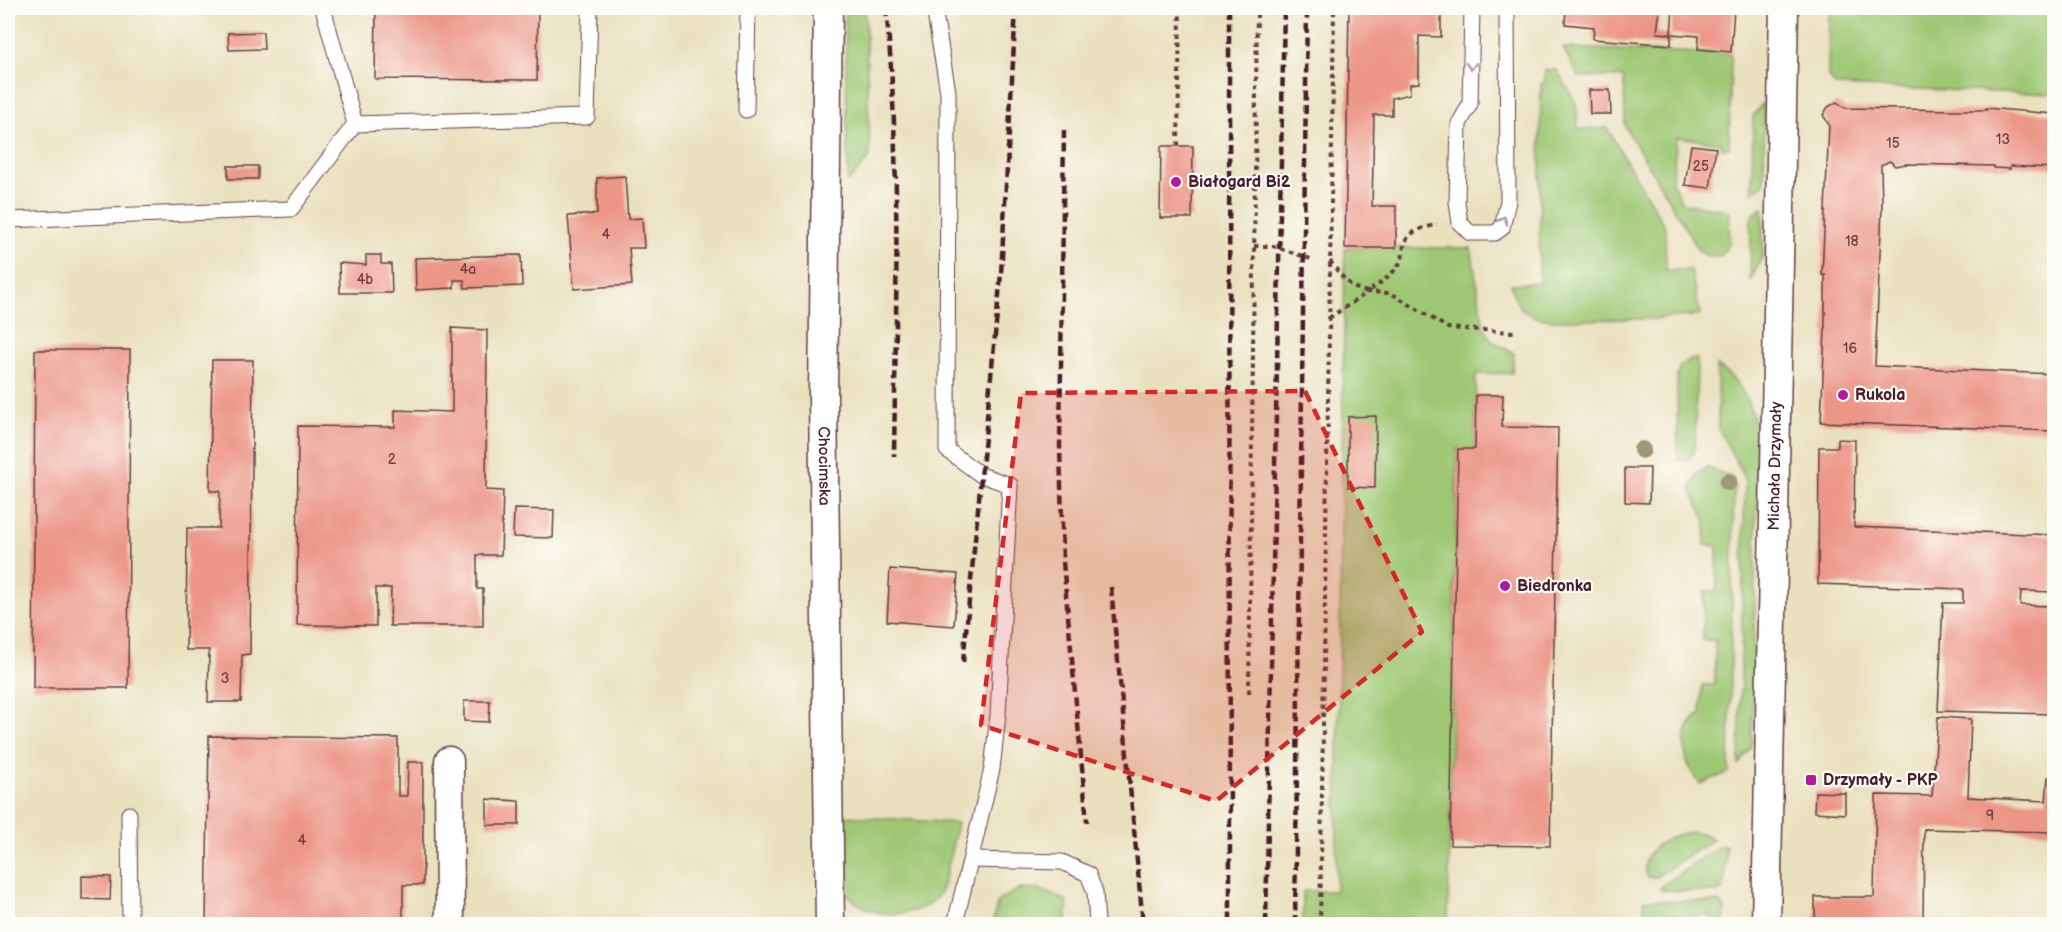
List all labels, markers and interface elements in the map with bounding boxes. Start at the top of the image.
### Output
one-way arrow [1465,61,1477,70]
house number: 13 [1996,131,2010,148]
house number: 15 [1886,135,1900,152]
house number: 25 [1693,158,1709,175]
place label: Białogard Bi2 [1188,173,1291,192]
marker: Białogard Bi2 [1169,175,1183,189]
one-way arrow [1496,215,1508,225]
house number: 4 [602,226,611,243]
house number: 18 [1845,233,1859,250]
house number: 4a [460,261,476,278]
house number: 4b [357,271,373,288]
house number: 16 [1843,340,1857,357]
place label: Rukola [1855,386,1905,405]
marker: Rukola [1836,388,1850,402]
street label: Michała Drzymały [1764,400,1786,531]
street label: Chocimska [814,426,834,506]
house number: 2 [388,451,397,468]
place label: Biedronka [1517,577,1592,596]
marker: Biedronka [1498,579,1512,593]
house number: 3 [221,670,229,687]
place label: Drzymały - PKP [1823,771,1938,790]
marker: Drzymały - PKP [1804,773,1818,787]
house number: 9 [1986,807,1994,824]
house number: 4 [298,832,307,849]

